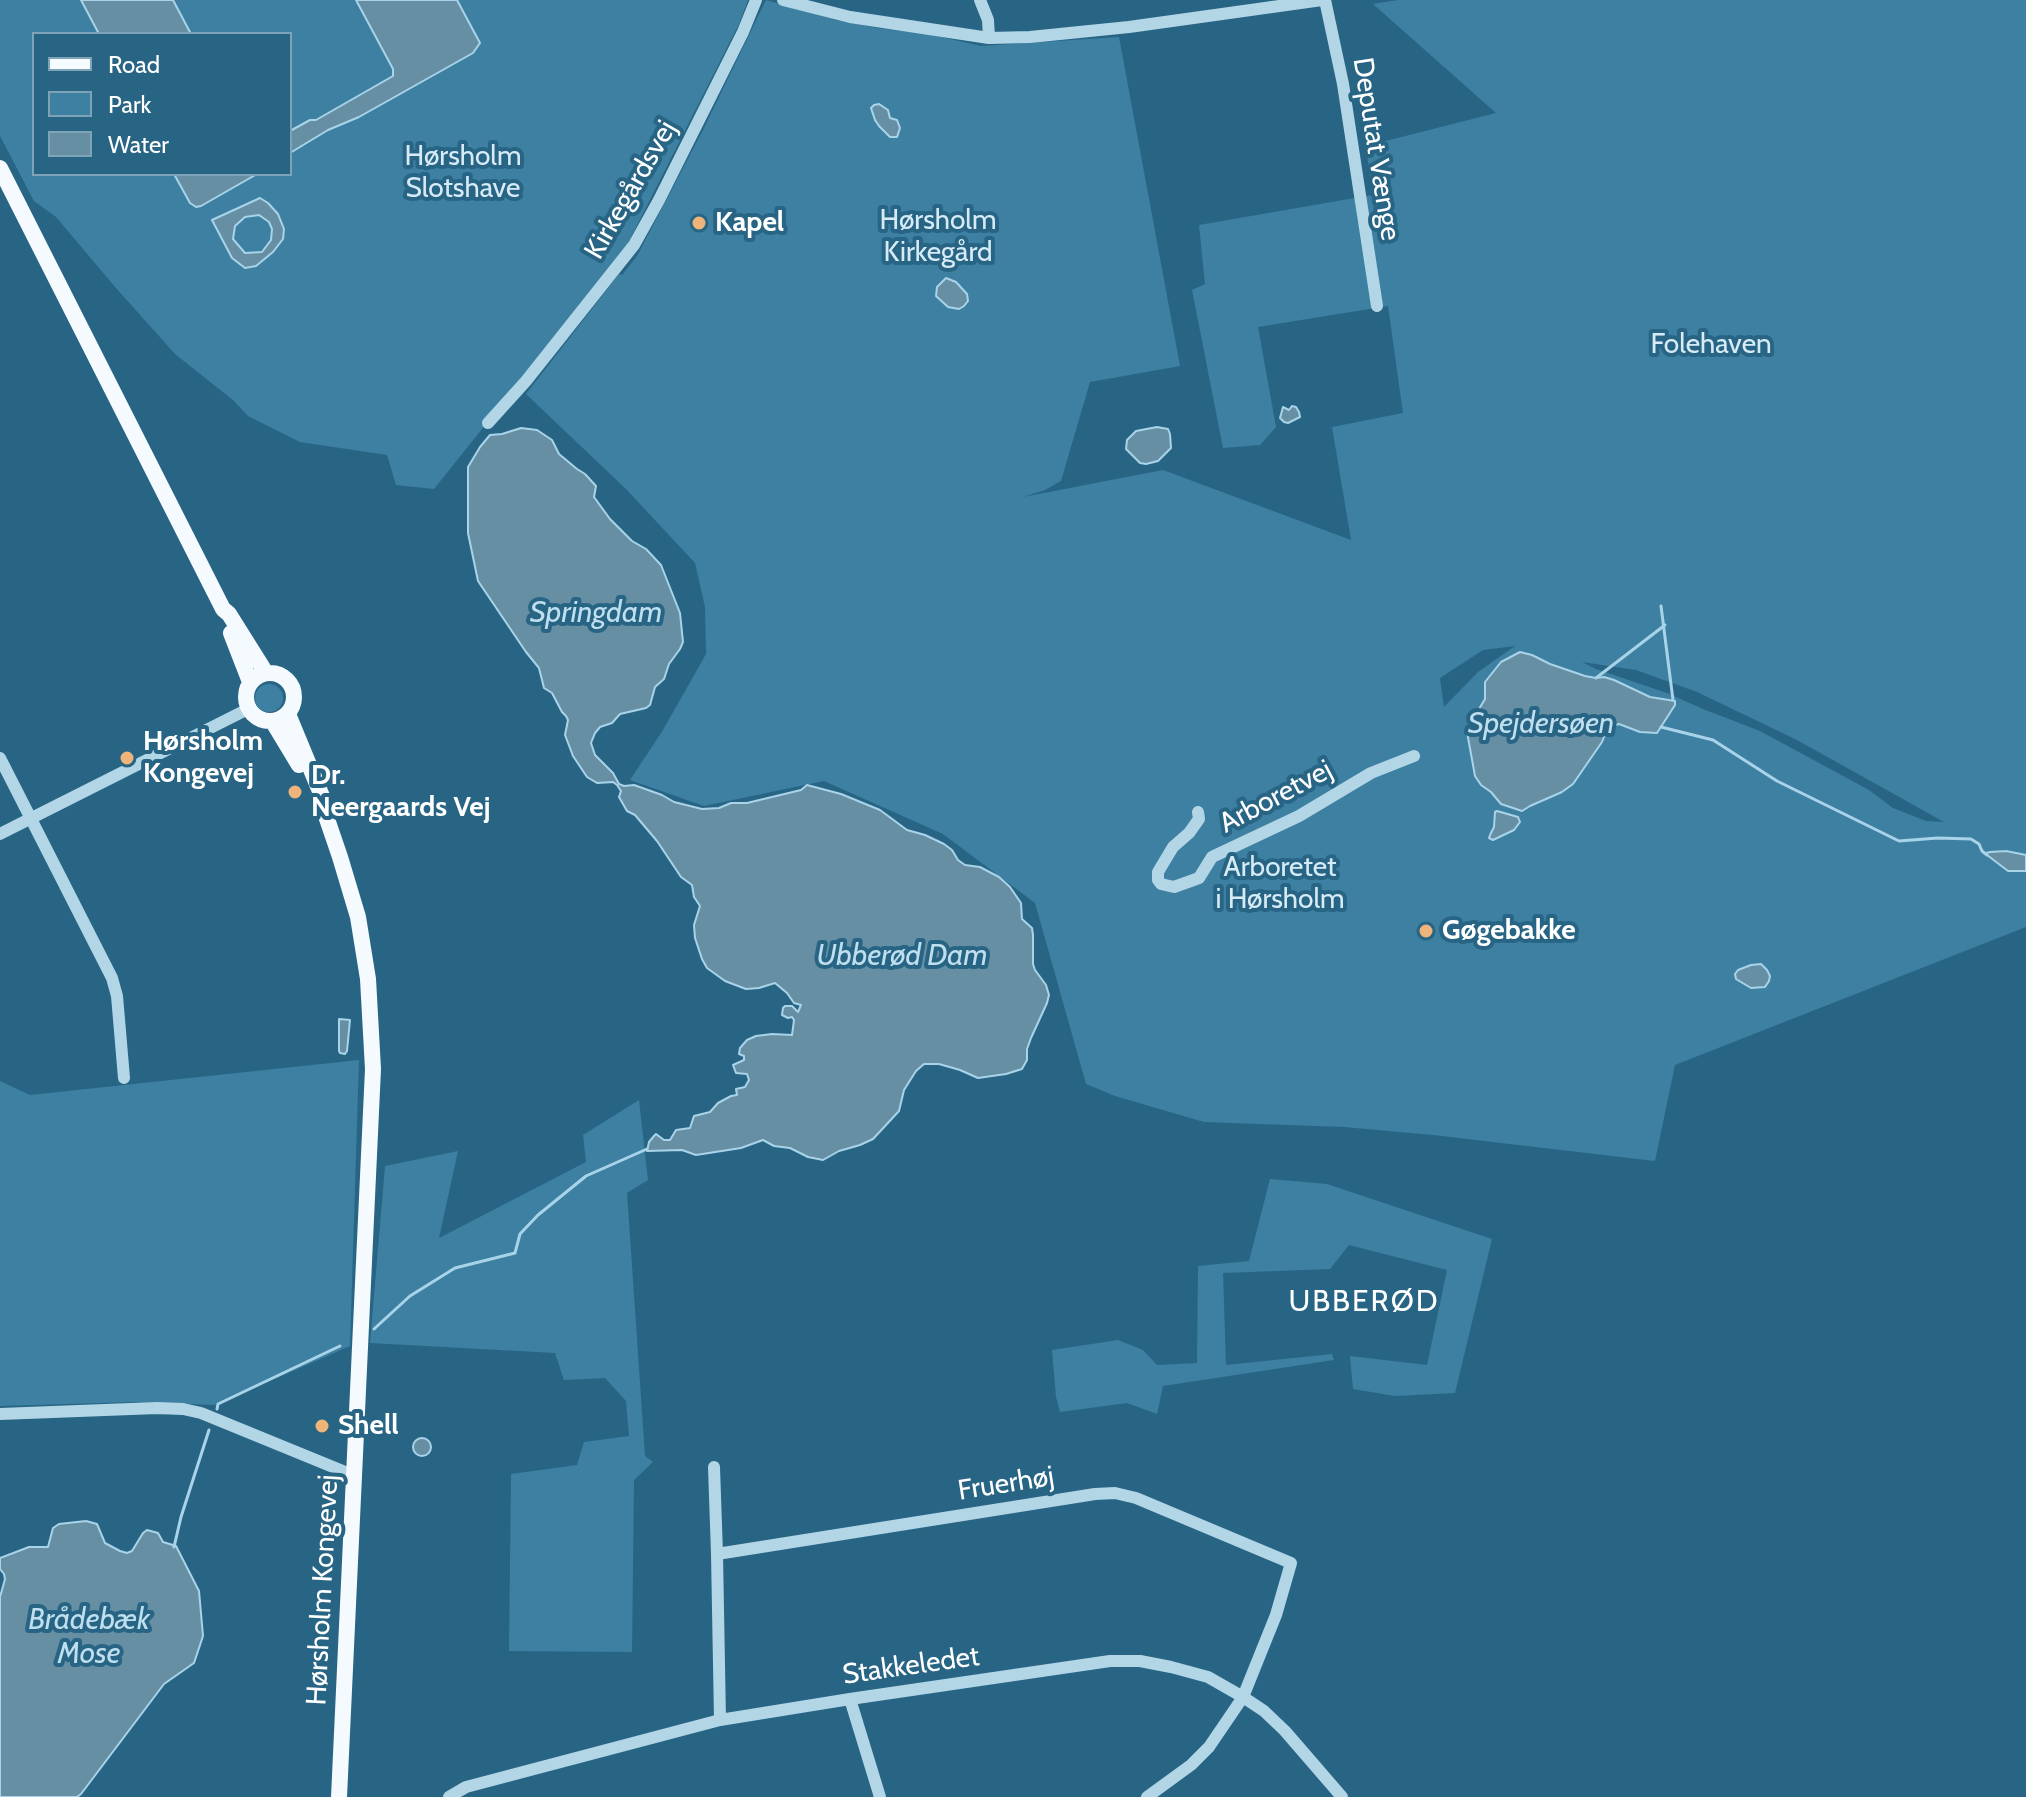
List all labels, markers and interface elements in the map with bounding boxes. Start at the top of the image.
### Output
legend [32,32,292,176]
text: Road [108,50,160,79]
street label: Deputat Vænge [1345,55,1407,243]
text: Park [108,90,151,119]
street label: Kirkegårdsvej [578,115,684,265]
text: Water [108,130,169,159]
park label: Hørsholm Slotshave [405,140,521,206]
park label: Hørsholm Kirkegård [880,204,996,270]
place label: Kapel [715,206,784,240]
marker: Kapel [690,214,708,232]
park label: Folehaven [1650,328,1772,362]
water label: Springdam [530,595,662,631]
water label: Spejdersøen [1468,706,1614,742]
place label: Hørsholm Kongevej [143,725,263,791]
marker: Hørsholm Kongevej [118,749,136,767]
street label: Arboretvej [1214,753,1338,841]
place label: Dr. Neergaards Vej [311,759,490,825]
marker: Dr. Neergaards Vej [286,783,304,801]
park label: Arboretet i Hørsholm [1215,851,1345,917]
place label: Gøgebakke [1442,914,1576,948]
marker: Gøgebakke [1417,922,1435,940]
water label: Ubberød Dam [817,938,987,974]
district label: UBBERØD [1288,1284,1440,1320]
place label: Shell [338,1409,399,1443]
marker: Shell [313,1417,331,1435]
street label: Fruerhøj [956,1460,1056,1508]
street label: Hørsholm Kongevej [300,1474,346,1706]
water label: Brådebæk Mose [28,1602,150,1672]
street label: Stakkeledet [840,1640,982,1692]

